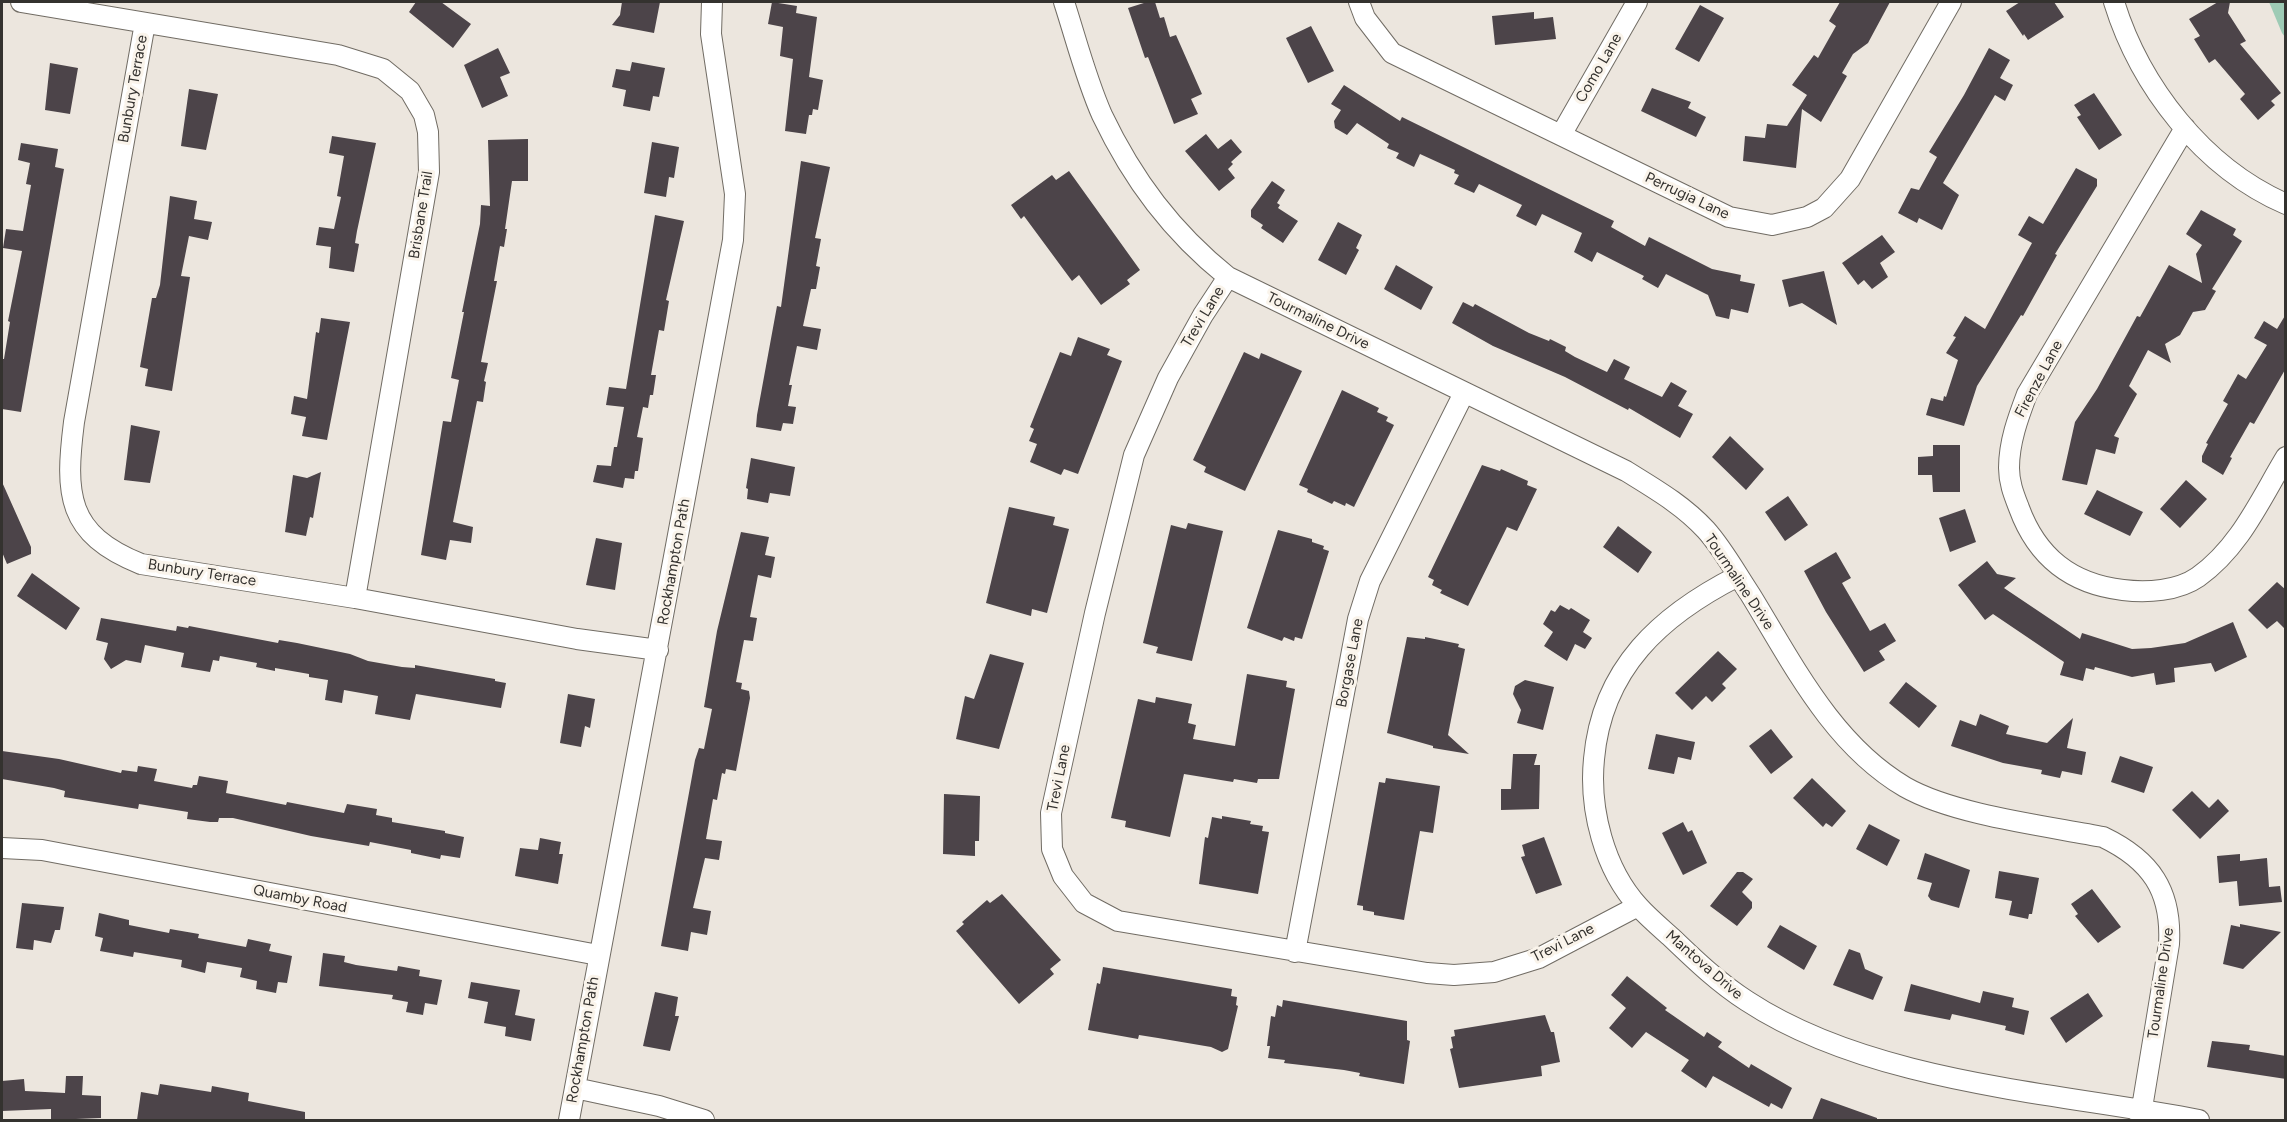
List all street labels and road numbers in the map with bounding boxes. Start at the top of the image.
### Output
street label: Como Lane [1572,30,1626,106]
street label: Bunbury Terrace [115,34,151,144]
street label: Perrugia Lane [1642,169,1732,223]
street label: Brisbane Trail [405,170,437,260]
street label: Trevi Lane [1178,283,1228,351]
street label: Tourmaline Drive [1264,288,1372,354]
street label: Firenze Lane [2011,337,2067,421]
street label: Rockhampton Path [654,498,694,626]
street label: Tourmaline Drive [1700,531,1778,633]
street label: Bunbury Terrace [147,556,257,590]
street label: Borgase Lane [1333,617,1367,709]
street label: Trevi Lane [1044,743,1074,813]
street label: Quamby Road [252,881,348,917]
street label: Trevi Lane [1529,920,1597,966]
street label: Tourmaline Drive [2144,926,2178,1040]
street label: Mantova Drive [1662,927,1746,1003]
street label: Rockhampton Path [563,976,603,1104]

